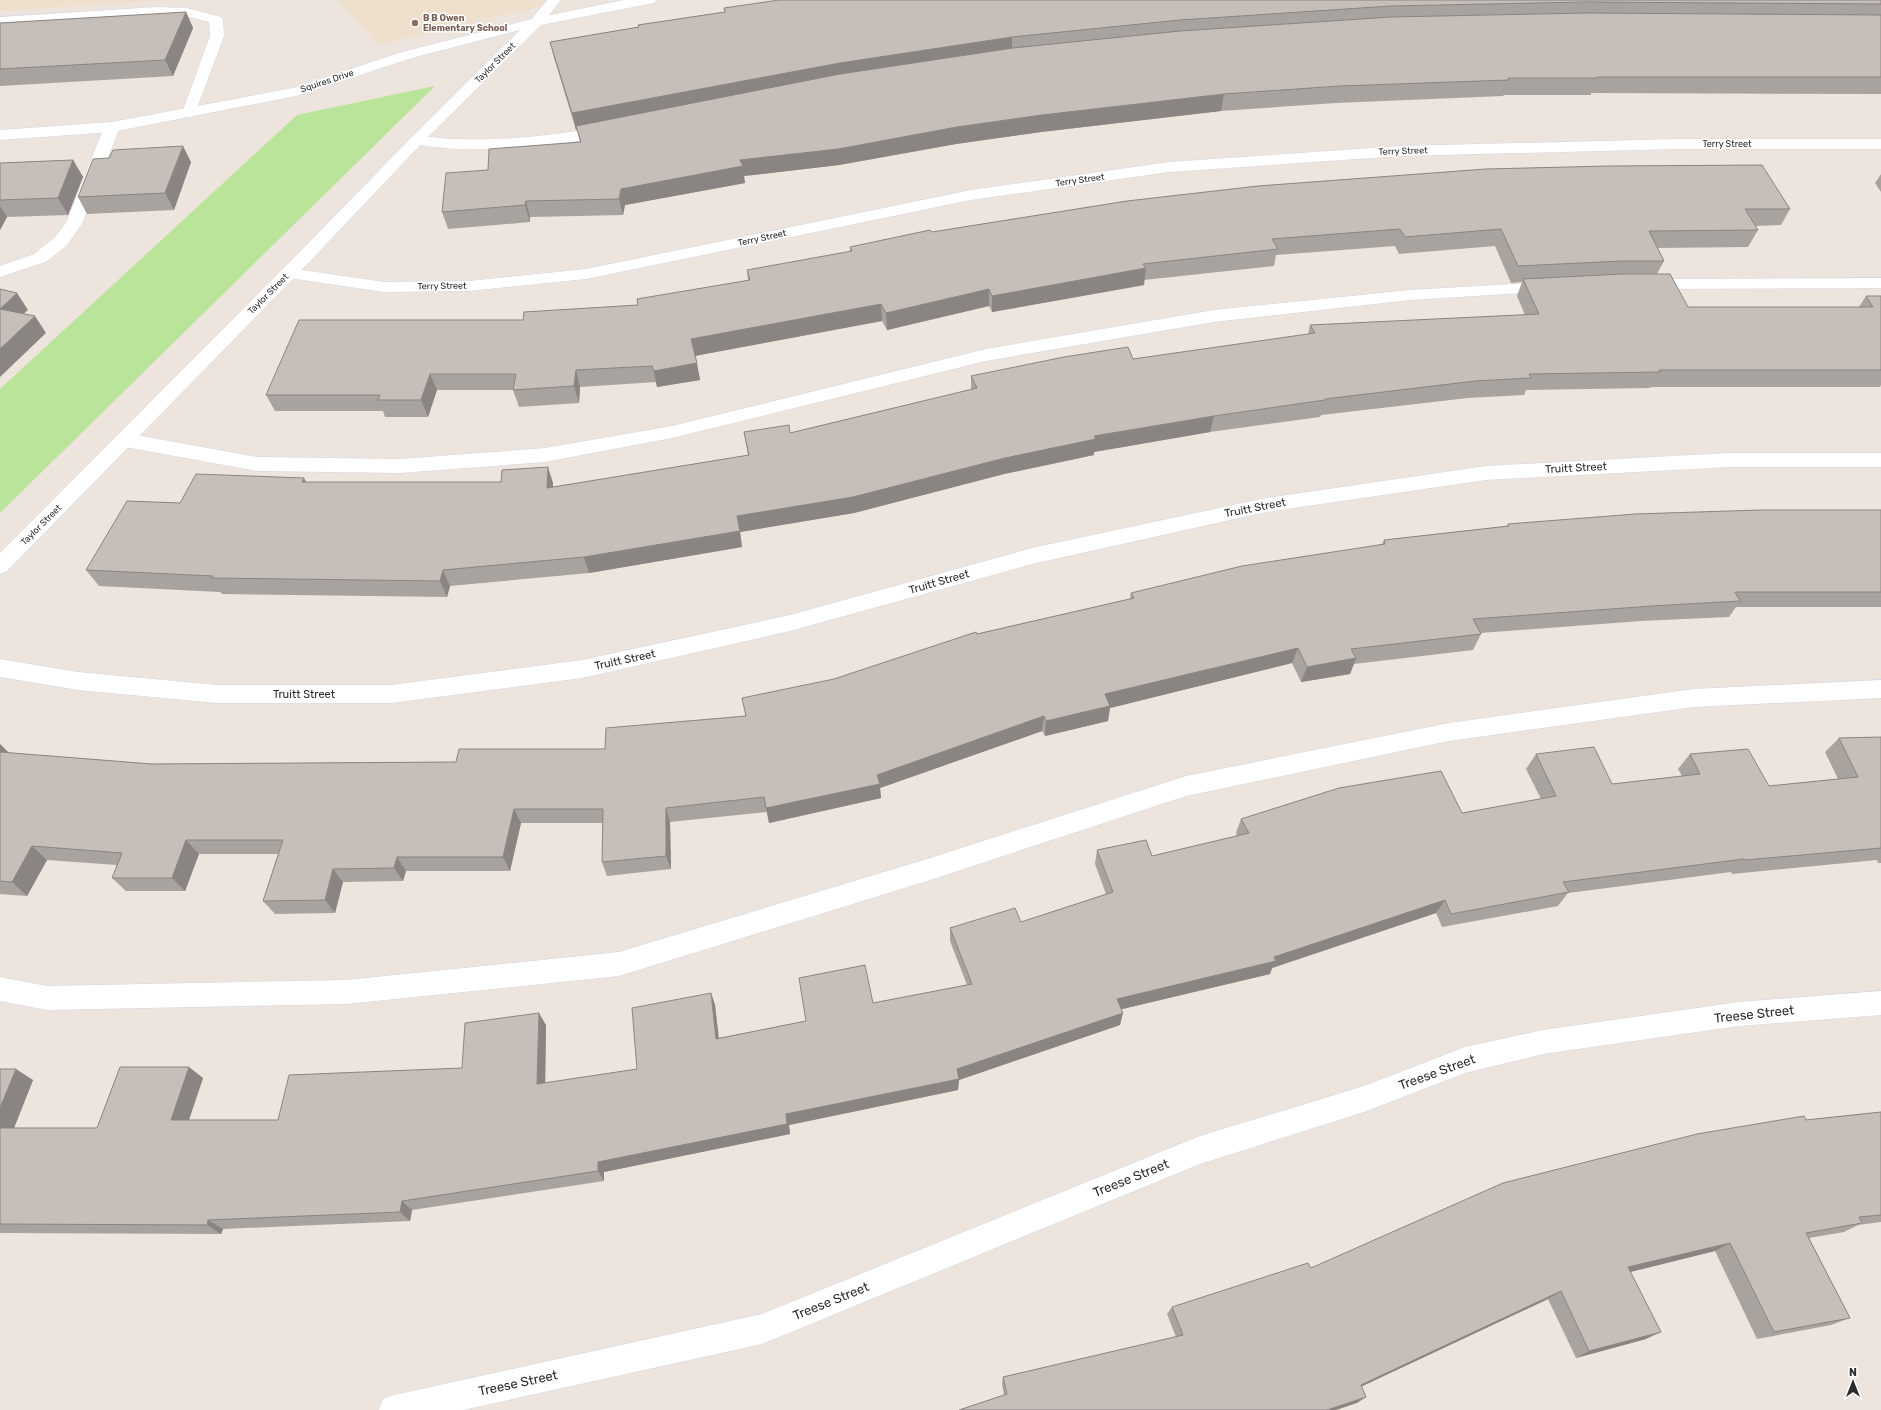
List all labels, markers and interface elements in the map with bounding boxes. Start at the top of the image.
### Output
place label: B B Owen Elementary School [423,13,508,33]
marker: B B Owen Elementary School [410,18,420,28]
street label: Taylor Street [473,40,518,85]
street label: Squires Drive [299,68,355,94]
street label: Terry Street [1702,139,1752,149]
street label: Terry Street [1378,145,1428,157]
street label: Terry Street [1055,172,1106,188]
street label: Terry Street [737,228,788,248]
street label: Taylor Street [246,271,291,316]
street label: Terry Street [417,281,467,291]
street label: Truitt Street [1545,460,1608,476]
street label: Truitt Street [1223,496,1287,520]
street label: Taylor Street [19,502,64,547]
street label: Truitt Street [907,567,971,597]
street label: Truitt Street [593,647,657,673]
street label: Truitt Street [273,688,336,701]
street label: Treese Street [1713,1002,1795,1026]
street label: Treese Street [1397,1051,1477,1093]
street label: Treese Street [1091,1156,1171,1200]
street label: Treese Street [791,1279,871,1323]
north arrow [1833,1362,1873,1402]
text: N [1849,1366,1857,1379]
street label: Treese Street [477,1367,559,1399]

